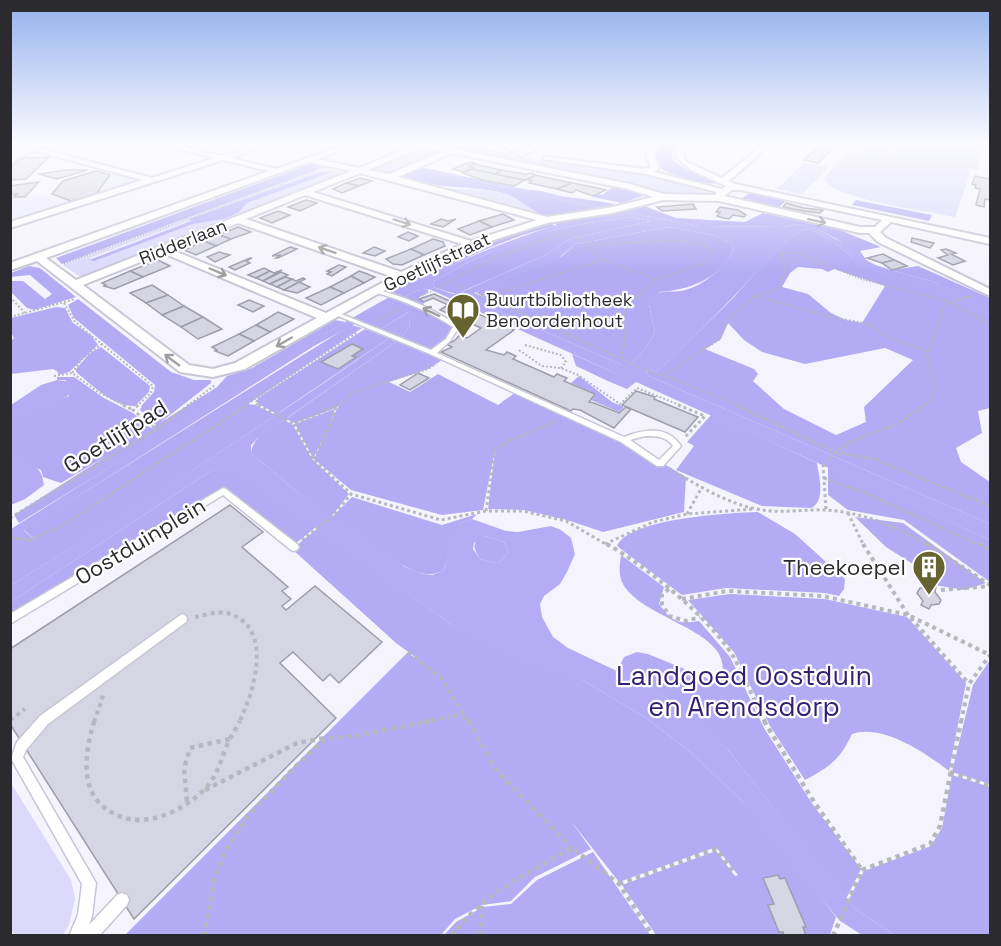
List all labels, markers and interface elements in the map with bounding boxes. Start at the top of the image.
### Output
street label: Ridderlaan [136,214,230,270]
one-way arrow [807,215,826,227]
one-way arrow [392,217,411,228]
street label: Goetlijfstraat [380,227,494,296]
one-way arrow [319,244,337,255]
one-way arrow [208,267,227,278]
place label: Buurtbibliotheek Benoordenhout [486,288,633,332]
library icon: Buurtbibliotheek Benoordenhout [445,292,481,339]
one-way arrow [423,306,441,318]
one-way arrow [276,336,293,348]
one-way arrow [165,353,181,366]
street label: Goetlijfpad [58,393,172,479]
street label: Oostduinplein [70,491,210,591]
building icon: Theekoepel [911,549,947,596]
place label: Theekoepel [783,553,906,581]
park label: Landgoed Oostduin en Arendsdorp [616,658,872,724]

